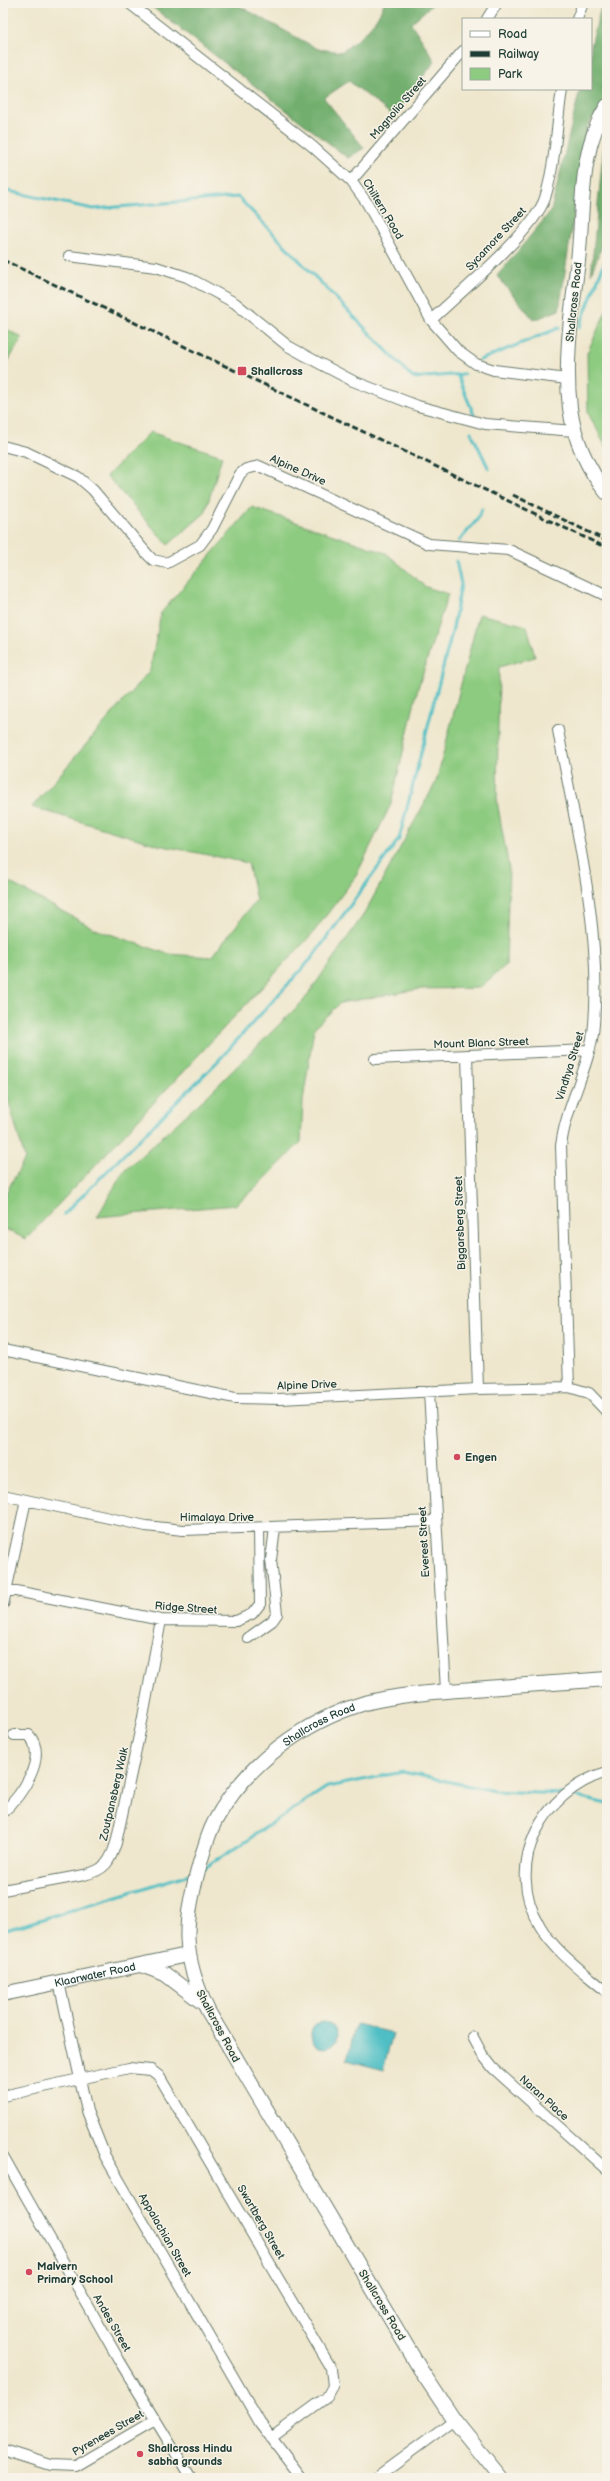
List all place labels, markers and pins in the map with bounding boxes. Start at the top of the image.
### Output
marker: Shallcross [236,365,248,377]
place label: Shallcross [251,365,303,378]
place label: Engen [465,1451,497,1464]
marker: Engen [452,1452,462,1462]
place label: Malvern Primary School [37,2260,113,2286]
marker: Malvern Primary School [24,2267,34,2277]
place label: Shallcross Hindu sabha grounds [148,2442,232,2468]
marker: Shallcross Hindu sabha grounds [135,2449,145,2459]

